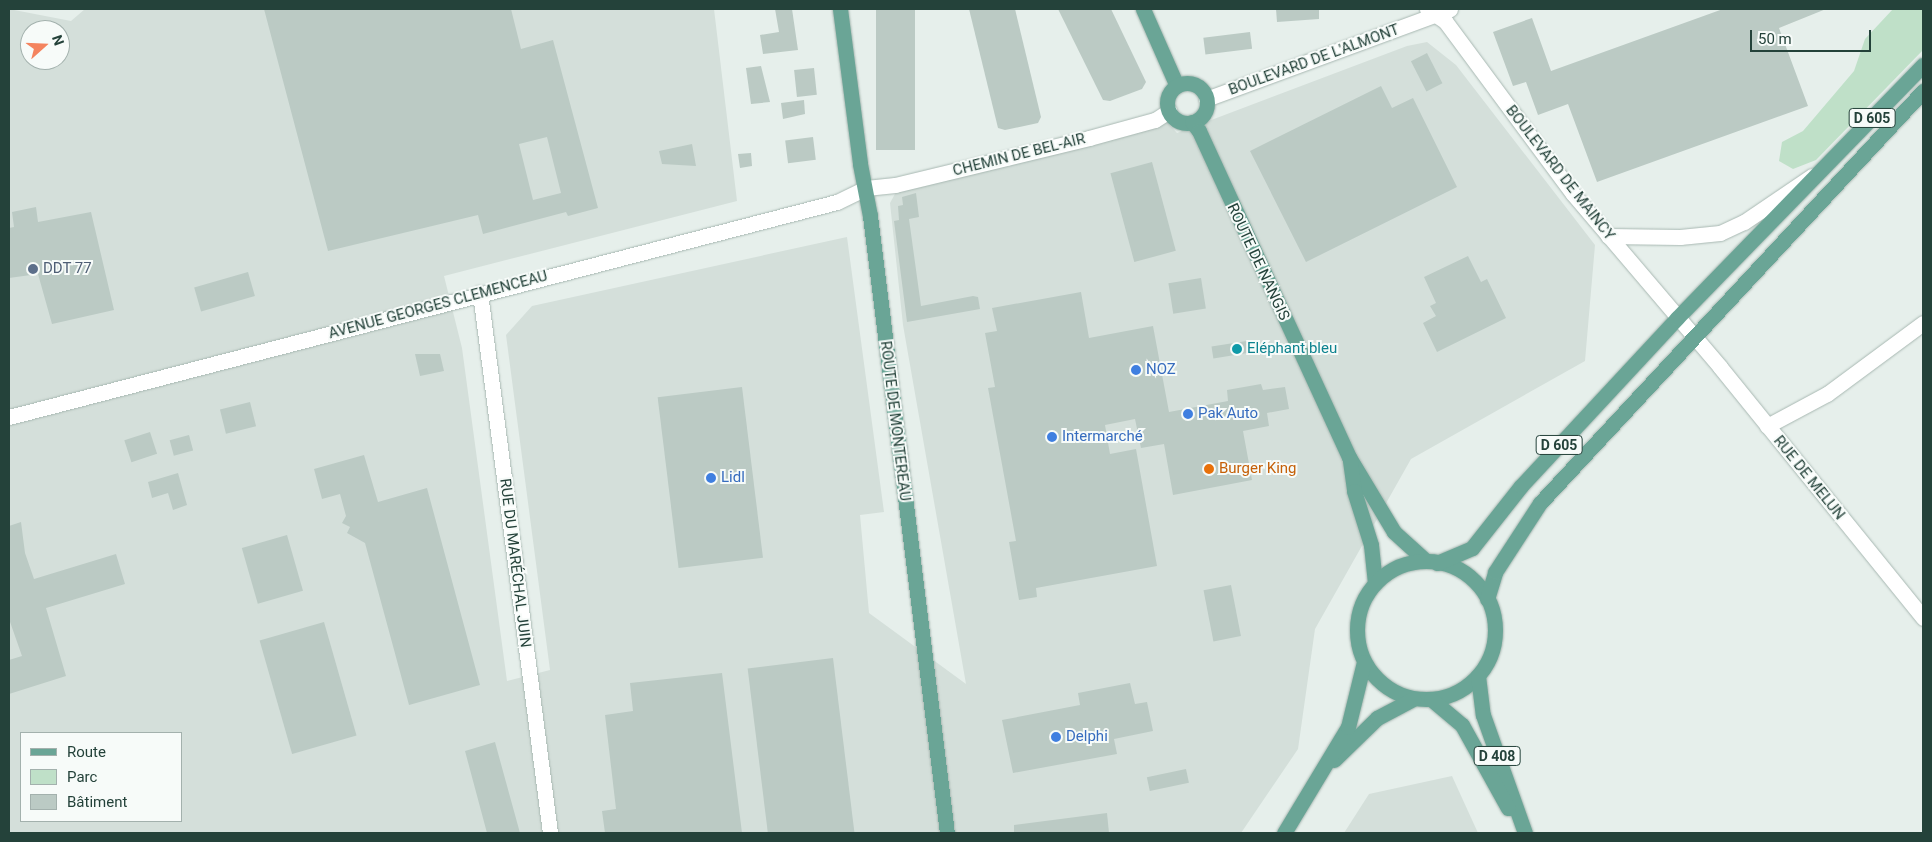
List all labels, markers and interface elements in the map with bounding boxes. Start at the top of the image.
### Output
north arrow [20,20,70,70]
scale bar [1752,20,1873,52]
street label: BOULEVARD DE L'ALMONT [1226,21,1402,99]
text: 50 m [1758,30,1792,48]
text: N [49,33,67,48]
street label: BOULEVARD DE MAINCY [1502,102,1618,244]
road number: D 605 [1848,106,1896,130]
street label: CHEMIN DE BEL-AIR [951,130,1087,180]
street label: ROUTE DE NANGIS [1223,201,1293,323]
place label: DDT 77 [43,260,92,278]
marker: DDT 77 [27,263,39,275]
street label: AVENUE GEORGES CLEMENCEAU [327,267,549,343]
street label: ROUTE DE MONTEREAU [876,340,914,502]
place label: Eléphant bleu [1247,340,1337,358]
marker: Eléphant bleu [1231,343,1243,355]
place label: NOZ [1146,361,1176,379]
marker: NOZ [1130,364,1142,376]
place label: Pak Auto [1198,405,1258,423]
marker: Pak Auto [1182,408,1194,420]
place label: Intermarché [1062,428,1143,446]
marker: Intermarché [1046,431,1058,443]
street label: RUE DE MELUN [1770,432,1848,524]
road number: D 605 [1535,434,1583,456]
place label: Burger King [1219,460,1297,478]
marker: Burger King [1203,463,1215,475]
place label: Lidl [721,469,745,487]
marker: Lidl [705,472,717,484]
street label: RUE DU MARÉCHAL JUIN [496,477,534,649]
place label: Delphi [1066,728,1108,746]
marker: Delphi [1050,731,1062,743]
legend [20,732,182,822]
text: Route [67,743,106,761]
road number: D 408 [1473,744,1521,768]
text: Parc [67,768,97,786]
text: Bâtiment [67,793,127,811]

